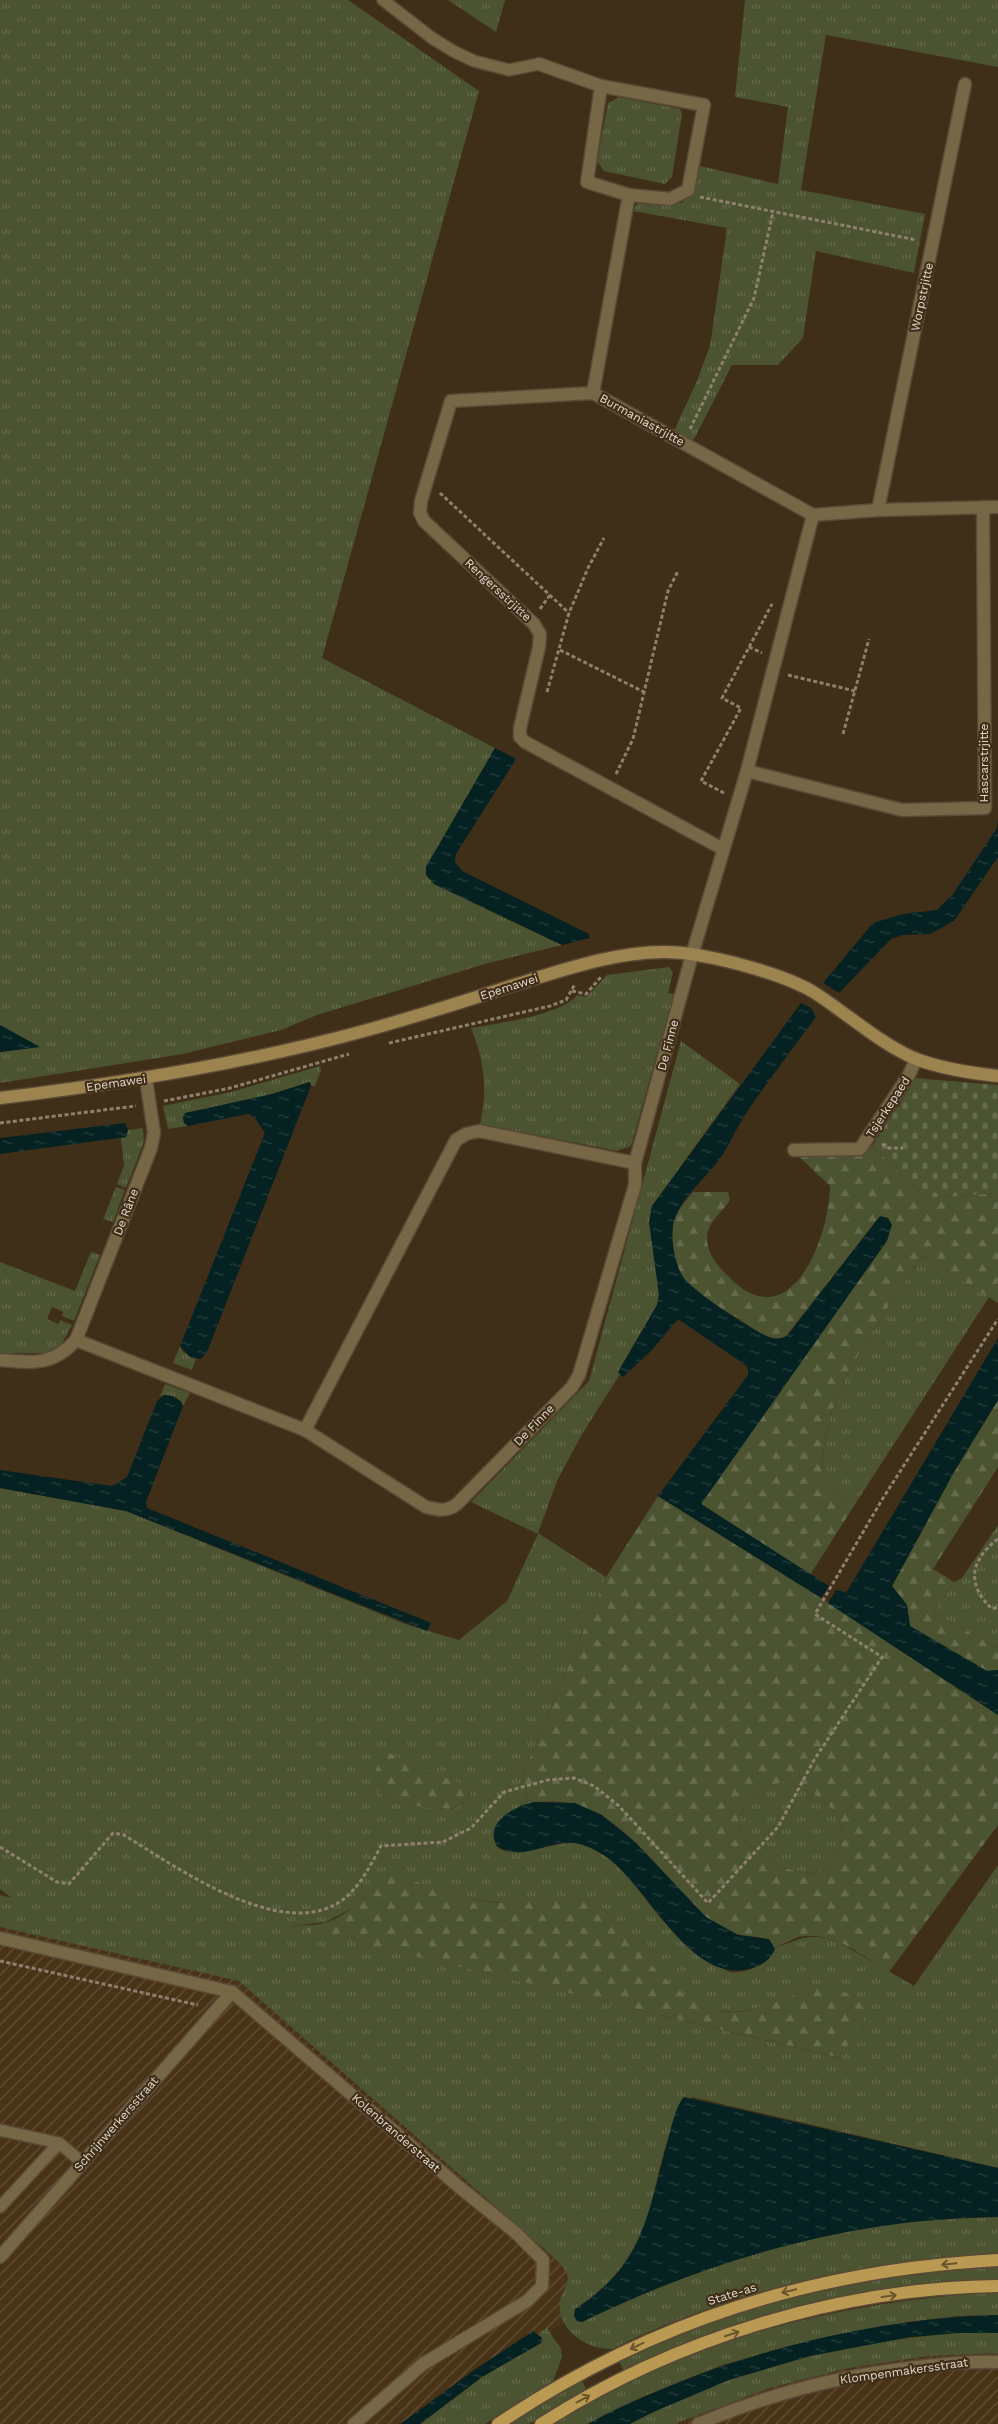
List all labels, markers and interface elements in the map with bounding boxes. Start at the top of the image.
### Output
street label: Worpstrjitte [908,261,936,332]
street label: Burmaniastrjitte [597,391,687,449]
street label: Rengersstrjitte [462,556,534,624]
street label: Hascarstrjitte [977,724,991,802]
street label: Epemawei [478,971,540,1003]
street label: De Finne [655,1018,682,1072]
street label: Epemawei [85,1072,147,1094]
street label: Tsjerkepaed [863,1074,913,1140]
street label: De Râne [111,1187,141,1237]
street label: De Finne [511,1401,557,1449]
street label: Schrijnwerkersstraat [71,2074,161,2174]
street label: Kolenbranderstraat [349,2091,443,2175]
one-way arrow [942,2259,958,2269]
street label: State-as [706,2280,758,2308]
one-way arrow [782,2287,798,2297]
one-way arrow [881,2291,897,2301]
one-way arrow [723,2329,739,2338]
one-way arrow [629,2341,644,2351]
street label: Klompenmakersstraat [839,2355,969,2387]
one-way arrow [576,2394,590,2404]

